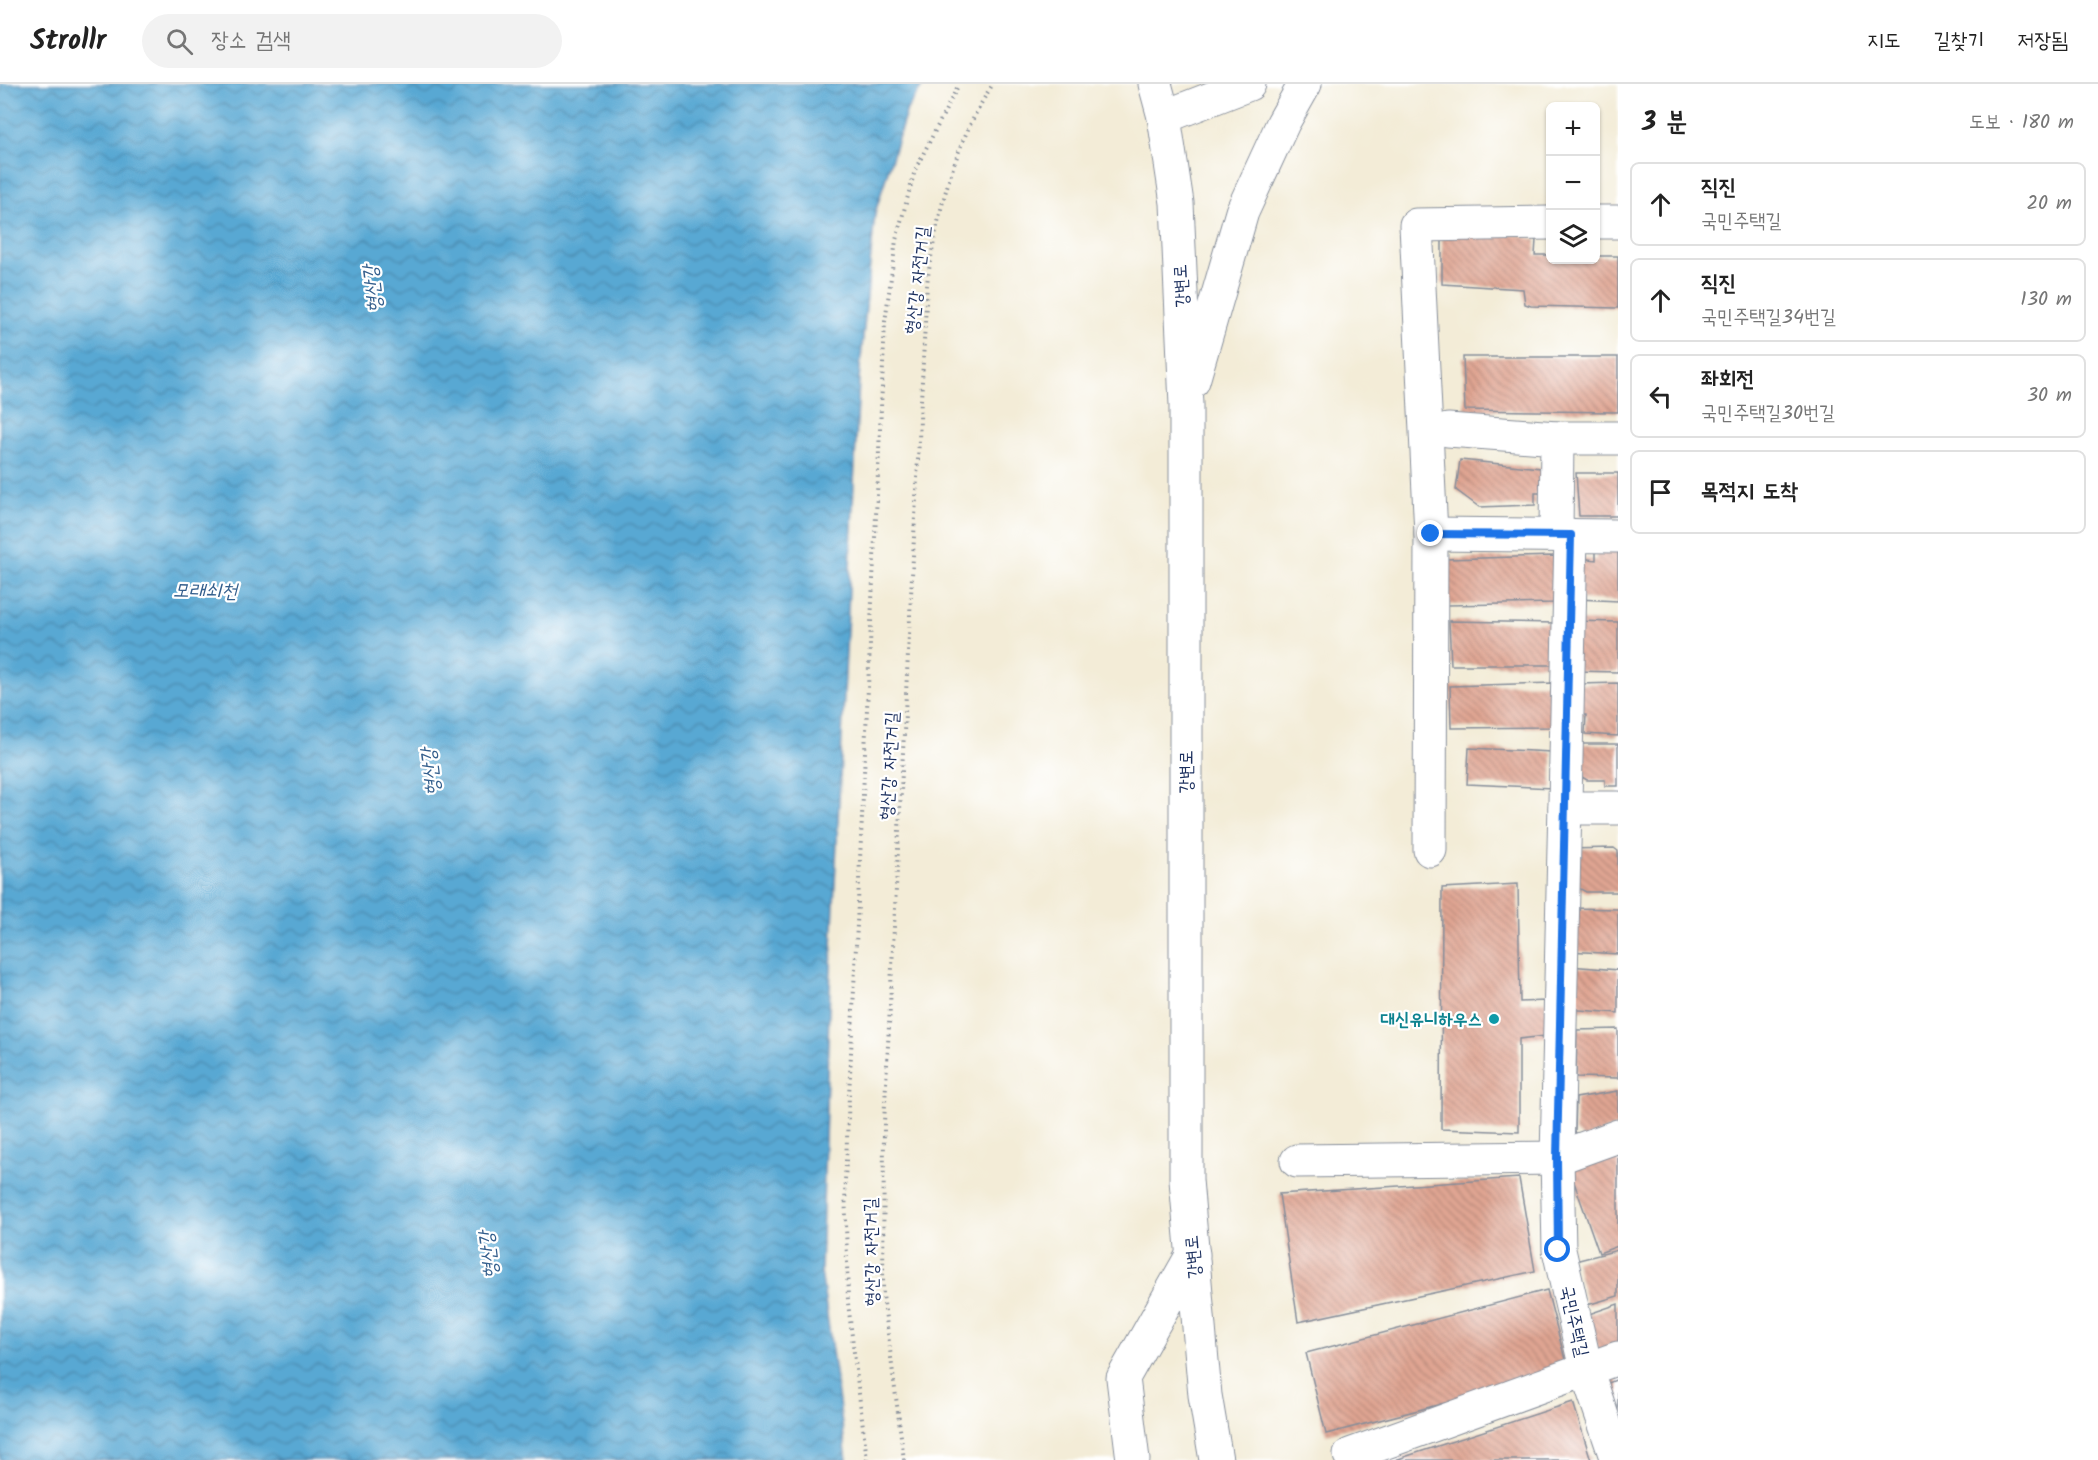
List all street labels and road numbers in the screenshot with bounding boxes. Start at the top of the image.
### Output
street label: 형산강 자전거길 [898,224,939,336]
street label: 강변로 [1167,263,1198,308]
street label: 형산강 자전거길 [873,711,908,821]
street label: 강변로 [1173,750,1202,794]
street label: 형산강 자전거길 [857,1197,888,1307]
street label: 강변로 [1178,1234,1211,1280]
street label: 국민주택길 [1551,1283,1596,1360]

